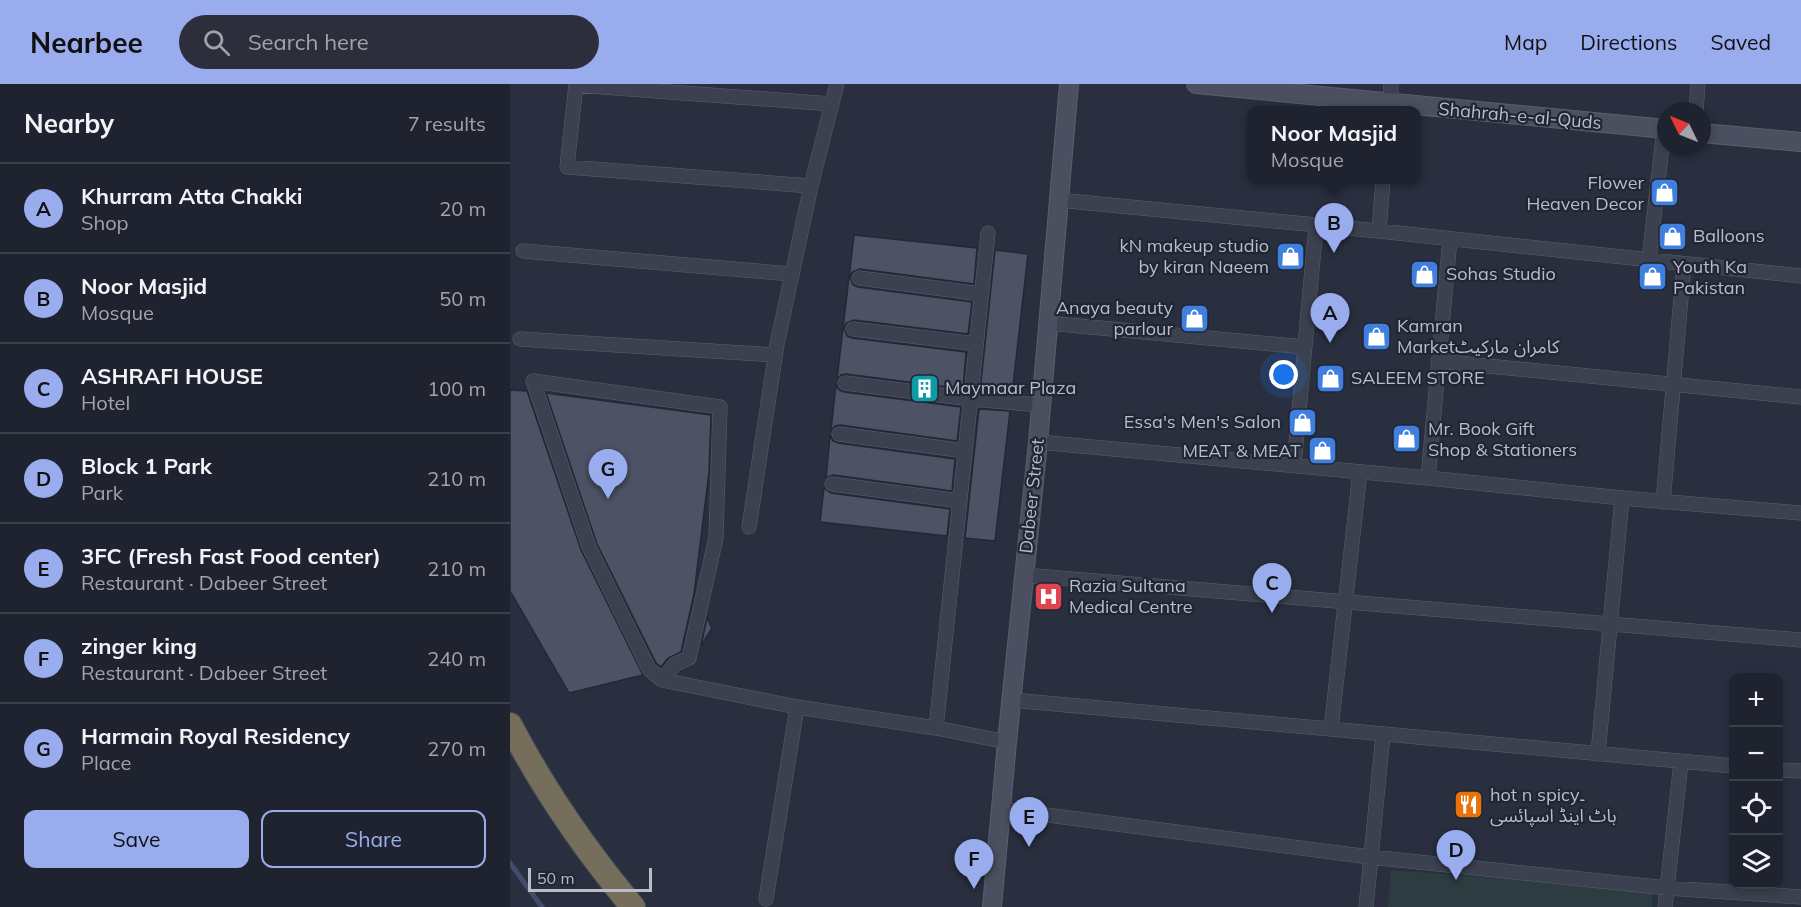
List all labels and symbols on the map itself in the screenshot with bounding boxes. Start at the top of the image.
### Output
street label: Shahrah-e-al-Quds [1438,97,1602,134]
north arrow [1657,102,1711,156]
place label: Flower Heaven Decor [1526,171,1644,215]
shop icon: Flower Heaven Decor [1649,177,1681,209]
pin: B [1314,204,1354,253]
shop icon: Balloons [1656,220,1688,252]
place label: Balloons [1693,224,1765,247]
place label: kN makeup studio by kiran Naeem [1119,234,1269,278]
shop icon: kN makeup studio by kiran Naeem [1274,240,1306,272]
place label: Youth Ka Pakistan [1672,255,1747,299]
shop icon: Sohas Studio [1409,258,1441,290]
shop icon: Youth Ka Pakistan [1636,261,1668,293]
place label: Sohas Studio [1446,262,1556,285]
pin: A [1310,294,1350,343]
place label: Anaya beauty parlour [1056,296,1173,340]
shop icon: Anaya beauty parlour [1178,302,1210,334]
place label: Kamran Marketکامران مارکیٹ [1397,314,1560,358]
shop icon: Kamran Marketکامران مارکیٹ [1360,320,1392,352]
your location [1269,360,1298,389]
shop icon: SALEEM STORE [1314,362,1346,394]
place label: SALEEM STORE [1351,366,1485,389]
building icon: Maymaar Plaza [908,372,940,404]
place label: Maymaar Plaza [945,376,1076,399]
shop icon: Essa's Men's Salon [1286,406,1318,438]
place label: Essa's Men's Salon [1124,410,1281,433]
place label: Mr. Book Gift Shop & Stationers [1428,417,1577,461]
shop icon: Mr. Book Gift Shop & Stationers [1391,423,1423,455]
shop icon: MEAT & MEAT [1306,435,1338,467]
street label: Dabeer Street [1014,437,1049,555]
place label: MEAT & MEAT [1183,439,1301,462]
pin: G [588,450,628,499]
pin: C [1252,564,1292,613]
place label: Razia Sultana Medical Centre [1069,574,1192,618]
hospital icon: Razia Sultana Medical Centre [1032,580,1064,612]
place label: hot n spicy۔ ہاٹ اینڈ اسپائسی [1490,783,1617,827]
restaurant icon: hot n spicy۔ ہاٹ اینڈ اسپائسی [1453,789,1485,821]
pin: E [1010,798,1048,847]
pin: D [1436,830,1476,880]
pin: F [954,840,994,889]
scale bar [528,865,652,892]

